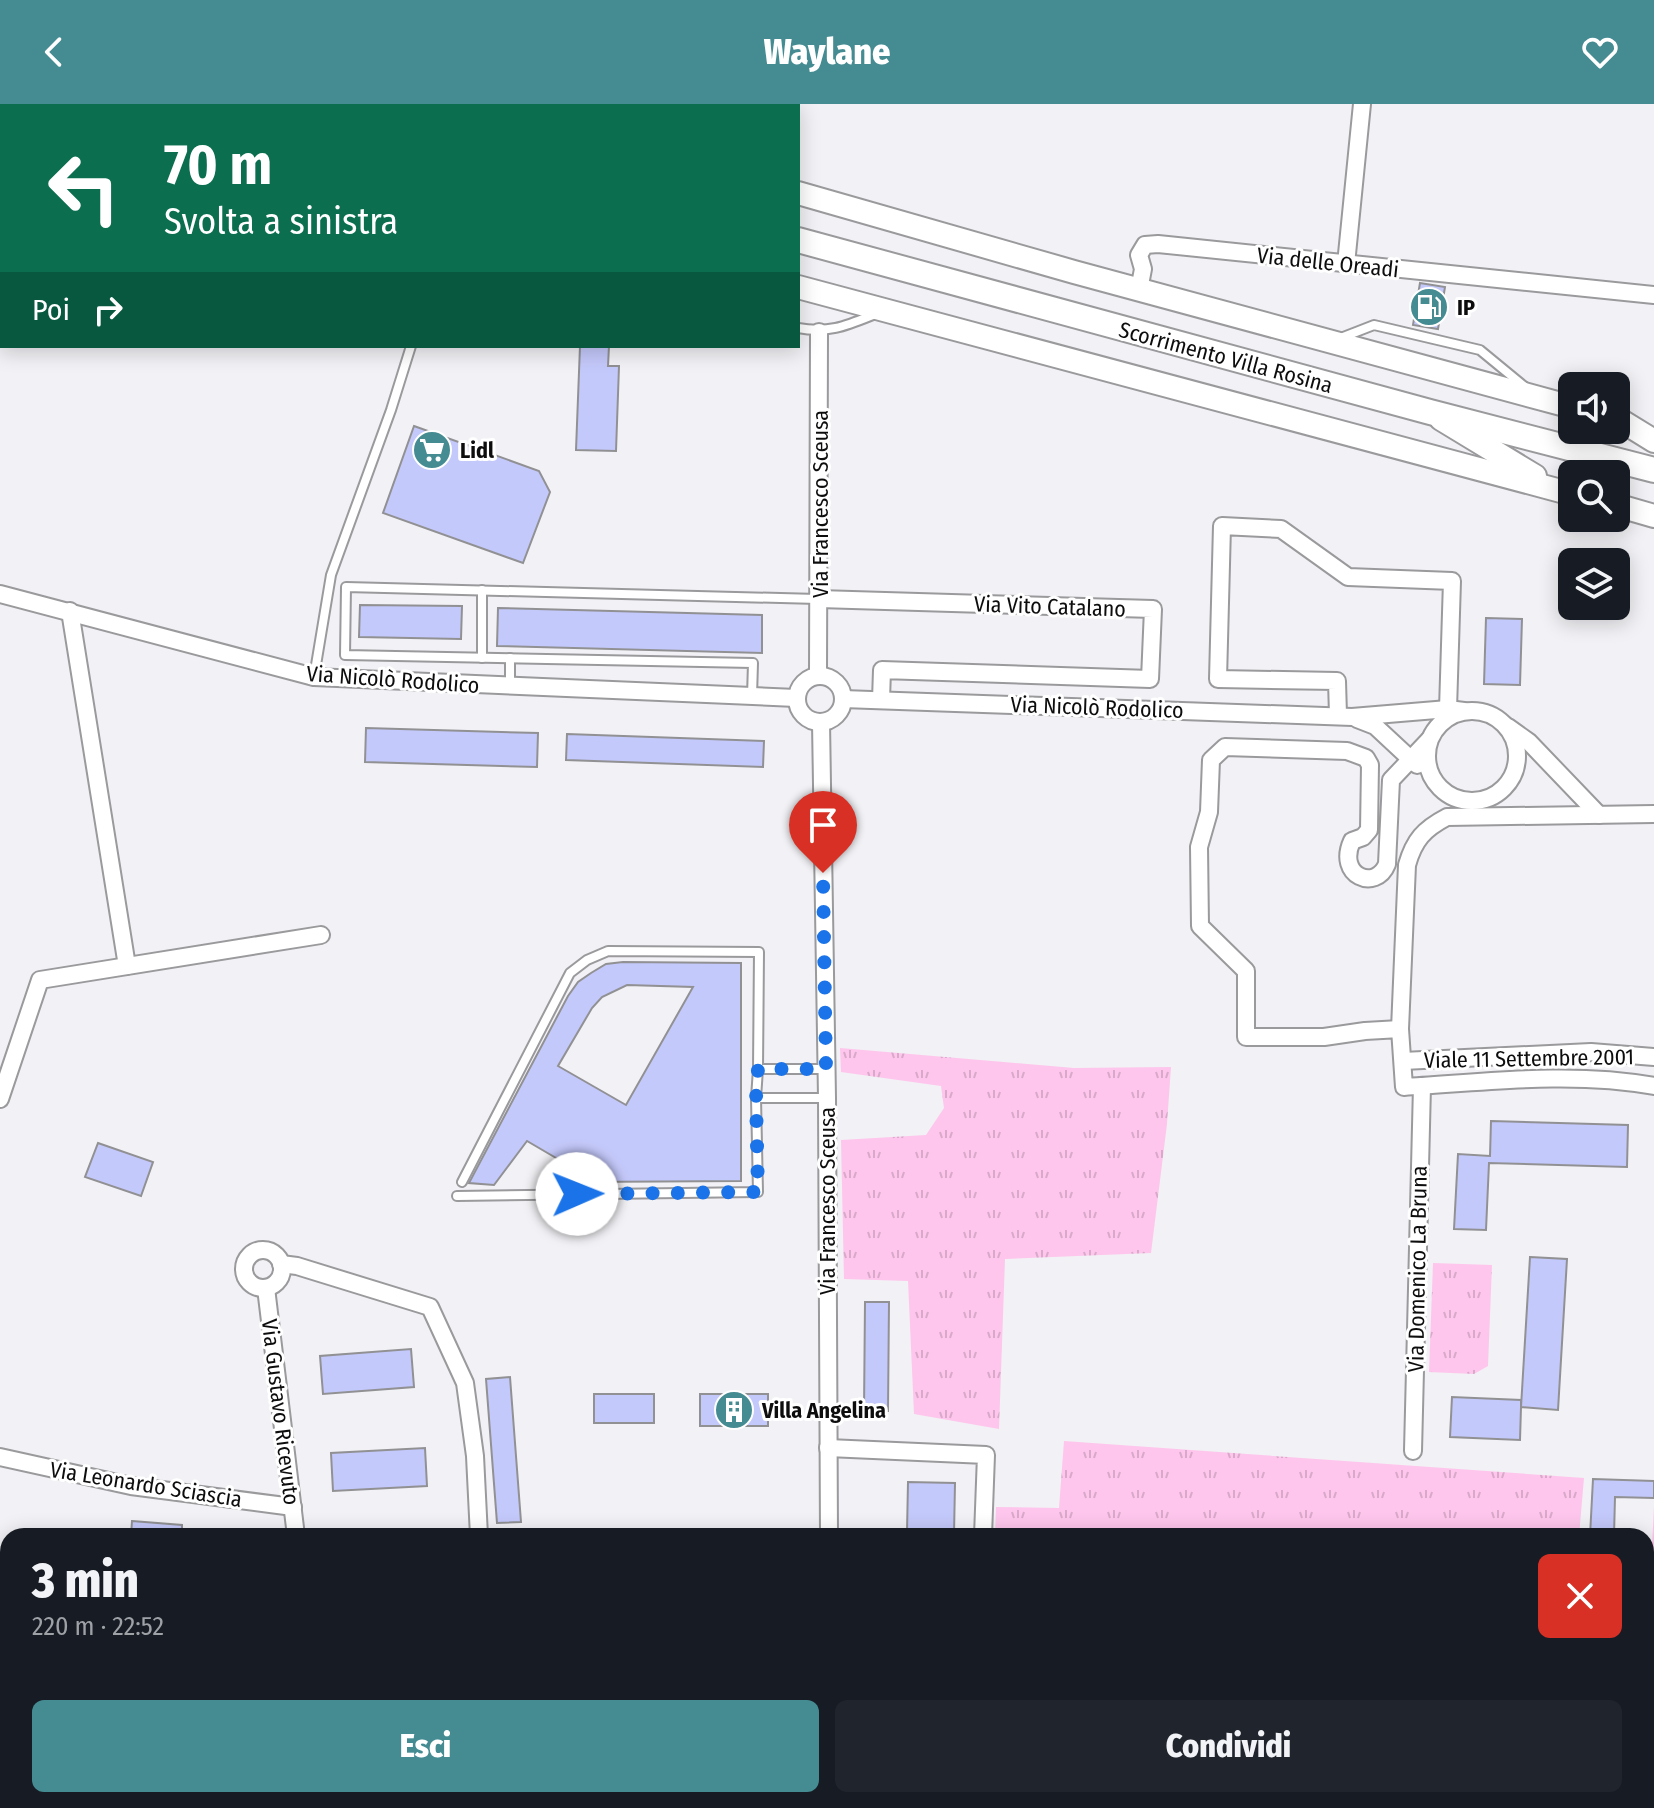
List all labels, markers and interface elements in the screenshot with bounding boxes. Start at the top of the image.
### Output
icon: back [32,30,76,74]
text: Waylane [764,30,890,74]
icon: heart [1578,30,1622,74]
text: 70 m [164,132,272,199]
icon: left [32,136,136,240]
text: Svolta a sinistra [164,200,398,244]
street label: Via delle Oreadi [1256,242,1400,283]
fuel station icon: IP [1408,286,1450,328]
icon: right [86,288,130,332]
text: Poi [32,292,70,328]
place label: IP [1457,294,1475,321]
street label: Scorrimento Villa Rosina [1116,316,1336,399]
map controls [1558,372,1630,620]
button: sound [1558,372,1630,444]
street label: Via Francesco Sceusa [807,410,834,598]
supermarket icon: Lidl [411,429,453,471]
place label: Lidl [460,437,495,464]
button: search [1558,460,1630,532]
button: layers [1558,548,1630,620]
street label: Via Vito Catalano [974,590,1126,623]
street label: Via Nicolò Rodolico [306,660,480,699]
street label: Via Nicolò Rodolico [1010,691,1184,724]
pin [789,791,857,873]
icon: arrive [801,803,845,847]
street label: Viale 11 Settembre 2001 [1424,1043,1634,1074]
street label: Via Francesco Sceusa [814,1107,841,1295]
position arrow [535,1152,619,1236]
street label: Via Domenico La Bruna [1402,1165,1433,1373]
street label: Via Gustavo Ricevuto [256,1318,305,1507]
building icon: Villa Angelina [713,1389,755,1431]
place label: Villa Angelina [761,1397,886,1424]
street label: Via Leonardo Sciascia [48,1456,244,1513]
text: 3 min [32,1552,139,1610]
button: close [1538,1554,1622,1638]
text: 220 m · 22:52 [32,1611,164,1642]
button: Esci [32,1700,819,1792]
button: Condividi [835,1700,1622,1792]

